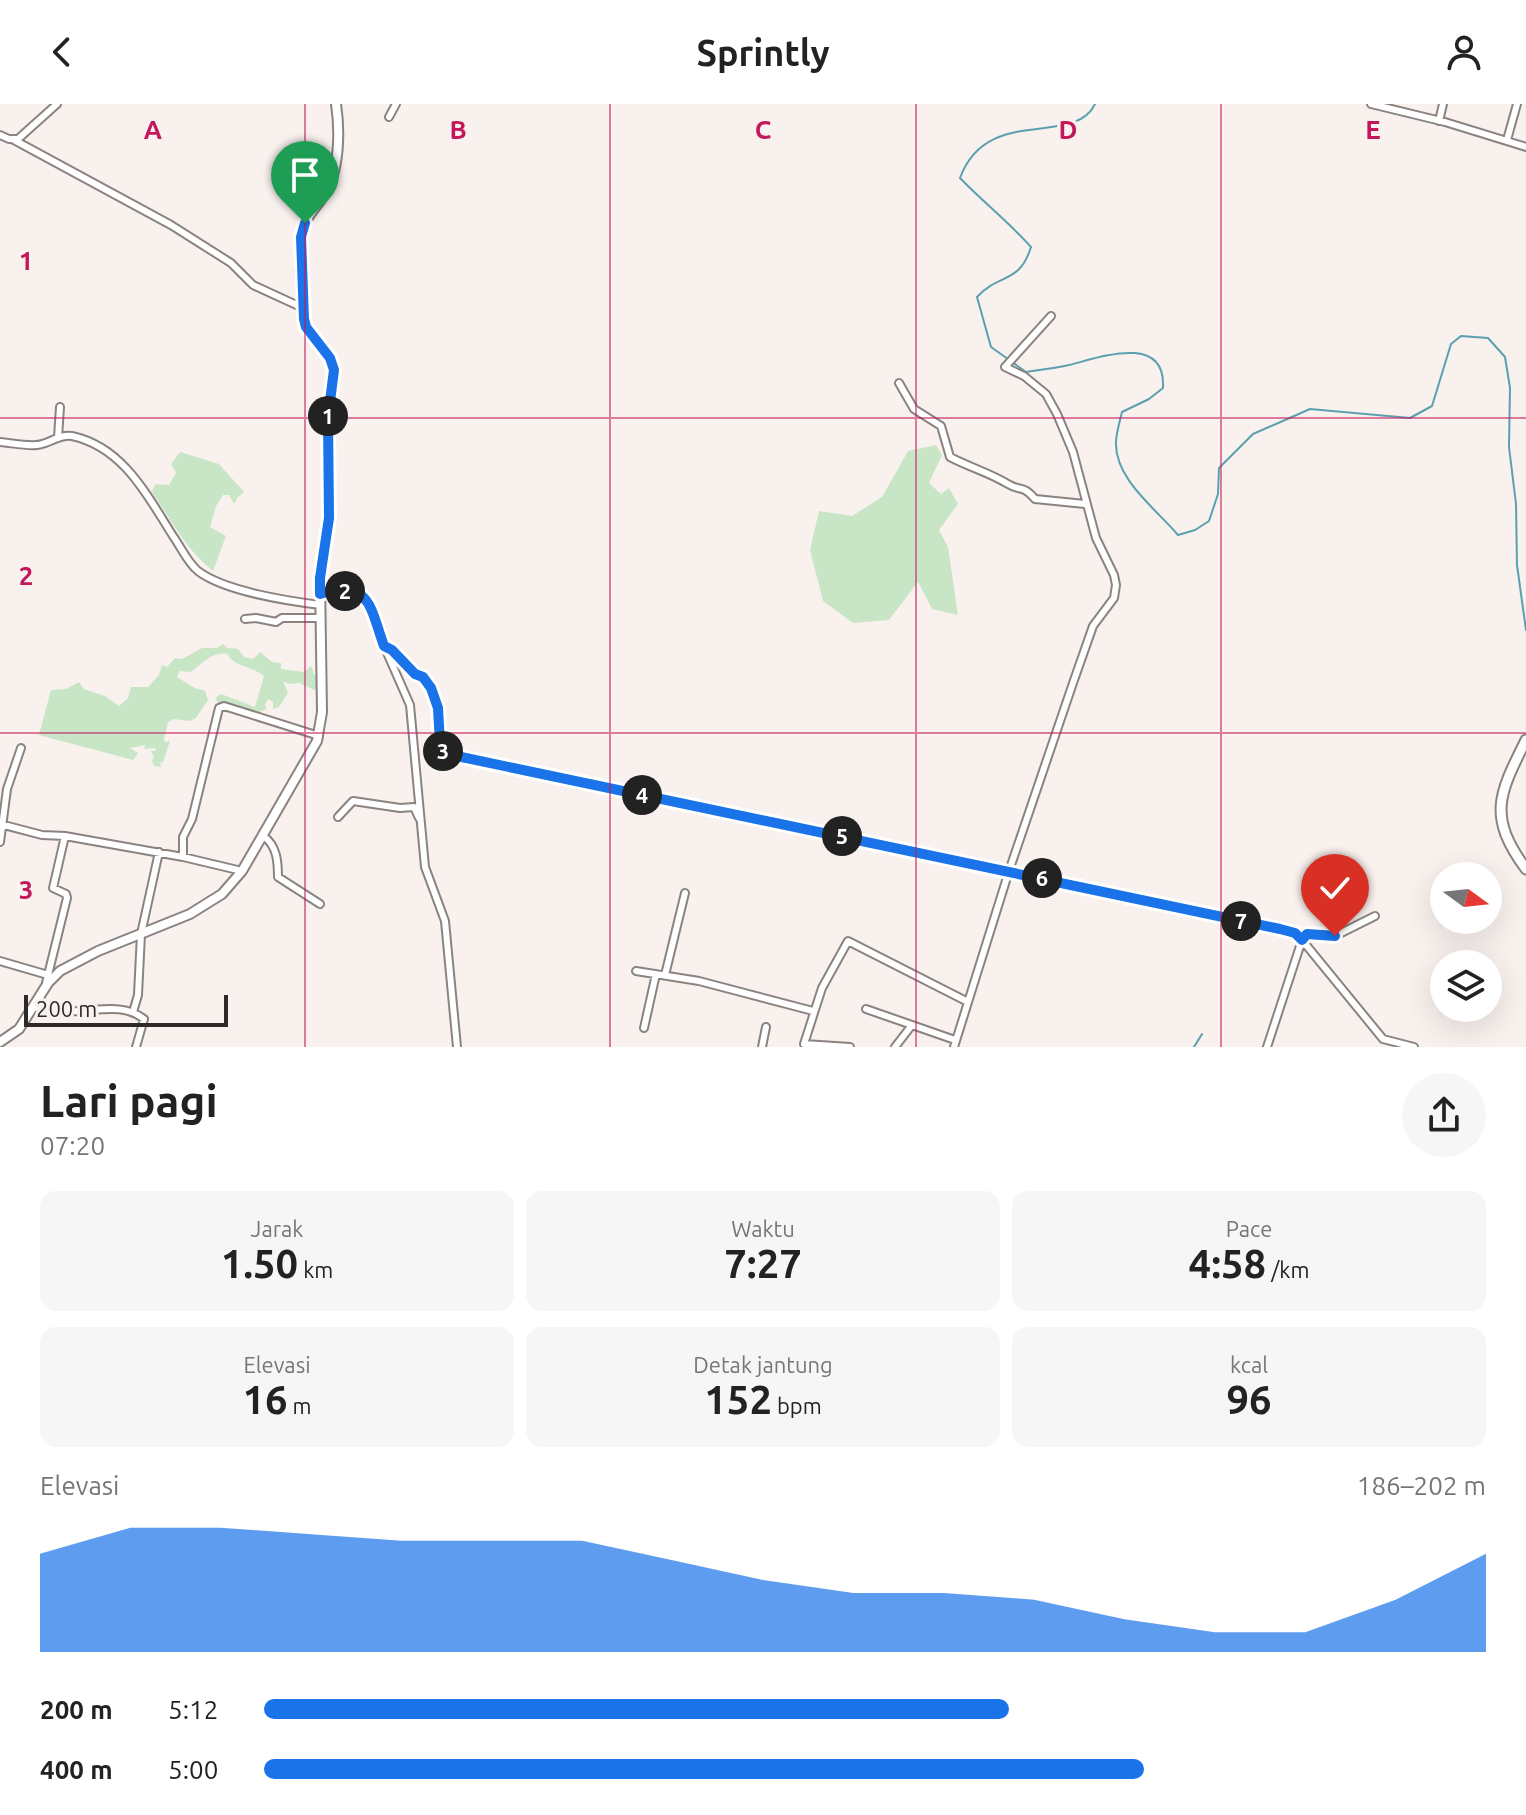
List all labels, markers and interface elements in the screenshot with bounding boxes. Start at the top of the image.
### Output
icon: back [40,30,84,74]
icon: person [1442,30,1486,74]
text: Sprintly [696,32,830,73]
text: A [144,115,163,144]
text: B [449,115,467,144]
text: C [755,115,772,144]
text: D [1059,115,1077,144]
text: E [1365,115,1381,144]
pin [271,141,339,223]
icon: arrive [283,153,327,197]
text: 1 [19,246,33,275]
pin: 1 [308,396,348,436]
text: 1 [322,403,334,428]
text: 2 [19,561,33,590]
pin: 2 [325,571,365,611]
text: 2 [339,578,351,603]
pin: 3 [423,731,463,771]
text: 3 [437,738,449,763]
pin: 4 [622,775,662,815]
text: 4 [636,782,648,807]
pin: 5 [822,816,862,856]
text: 5 [836,823,848,848]
pin [1301,854,1369,936]
pin: 6 [1022,858,1062,898]
north arrow [1430,862,1502,934]
map controls [1430,862,1502,1022]
text: 6 [1036,865,1048,890]
icon: check [1313,866,1357,910]
text: 3 [19,875,33,904]
pin: 7 [1221,901,1261,941]
text: 7 [1235,908,1247,933]
button: layers [1430,950,1502,1022]
scale bar [24,991,228,1027]
text: 200 m [36,996,97,1021]
button: share [1402,1073,1486,1157]
text: Lari pagi [40,1076,218,1125]
text: 07:20 [40,1131,105,1160]
text: Jarak [251,1216,303,1241]
text: Waktu [731,1216,795,1241]
text: Pace [1226,1216,1272,1241]
text: 1.50 [221,1241,298,1286]
text: 7:27 [724,1241,802,1286]
text: 4:58 [1189,1241,1266,1286]
text: km [298,1257,333,1282]
text: /km [1266,1257,1309,1282]
text: Elevasi [243,1352,311,1377]
text: Detak jantung [693,1352,833,1377]
text: kcal [1230,1352,1268,1377]
text: 16 [242,1377,288,1422]
text: 152 [704,1377,772,1422]
text: 96 [1226,1377,1272,1422]
text: m [288,1393,312,1418]
text: bpm [772,1393,822,1418]
text: Elevasi [40,1471,119,1500]
text: 186–202 m [1357,1471,1486,1500]
text: 200 m [40,1695,113,1724]
text: 5:12 [168,1695,218,1724]
text: 400 m [40,1755,113,1784]
text: 5:00 [168,1755,218,1784]

